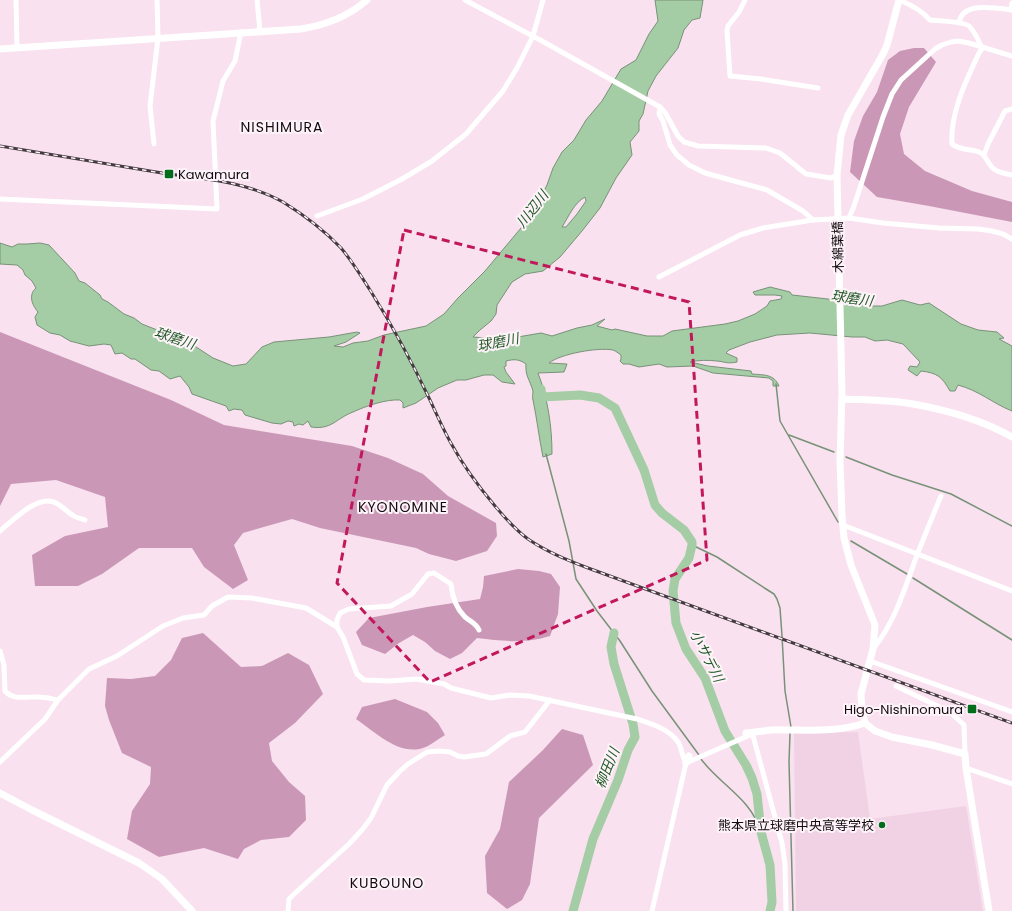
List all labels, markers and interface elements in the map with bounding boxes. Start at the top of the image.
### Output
district label: NISHIMURA [240,117,324,137]
place label: Kawamura [178,165,249,184]
marker: Kawamura [163,168,175,180]
water label: 川辺川 [511,185,554,232]
street label: 木綿葉橋 [828,221,848,273]
water label: 球磨川 [830,285,876,311]
water label: 球磨川 [152,322,200,355]
water label: 球磨川 [475,328,522,356]
district label: KYONOMINE [358,497,448,517]
water label: 小サデ川 [685,627,730,687]
place label: Higo-Nishinomura [844,700,963,719]
marker: Higo-Nishinomura [966,703,978,715]
water label: 柳田川 [590,743,625,791]
place label: 熊本県立球磨中央高等学校 [718,816,874,835]
marker: 熊本県立球磨中央高等学校 [877,820,887,830]
district label: KUBOUNO [350,873,424,893]

